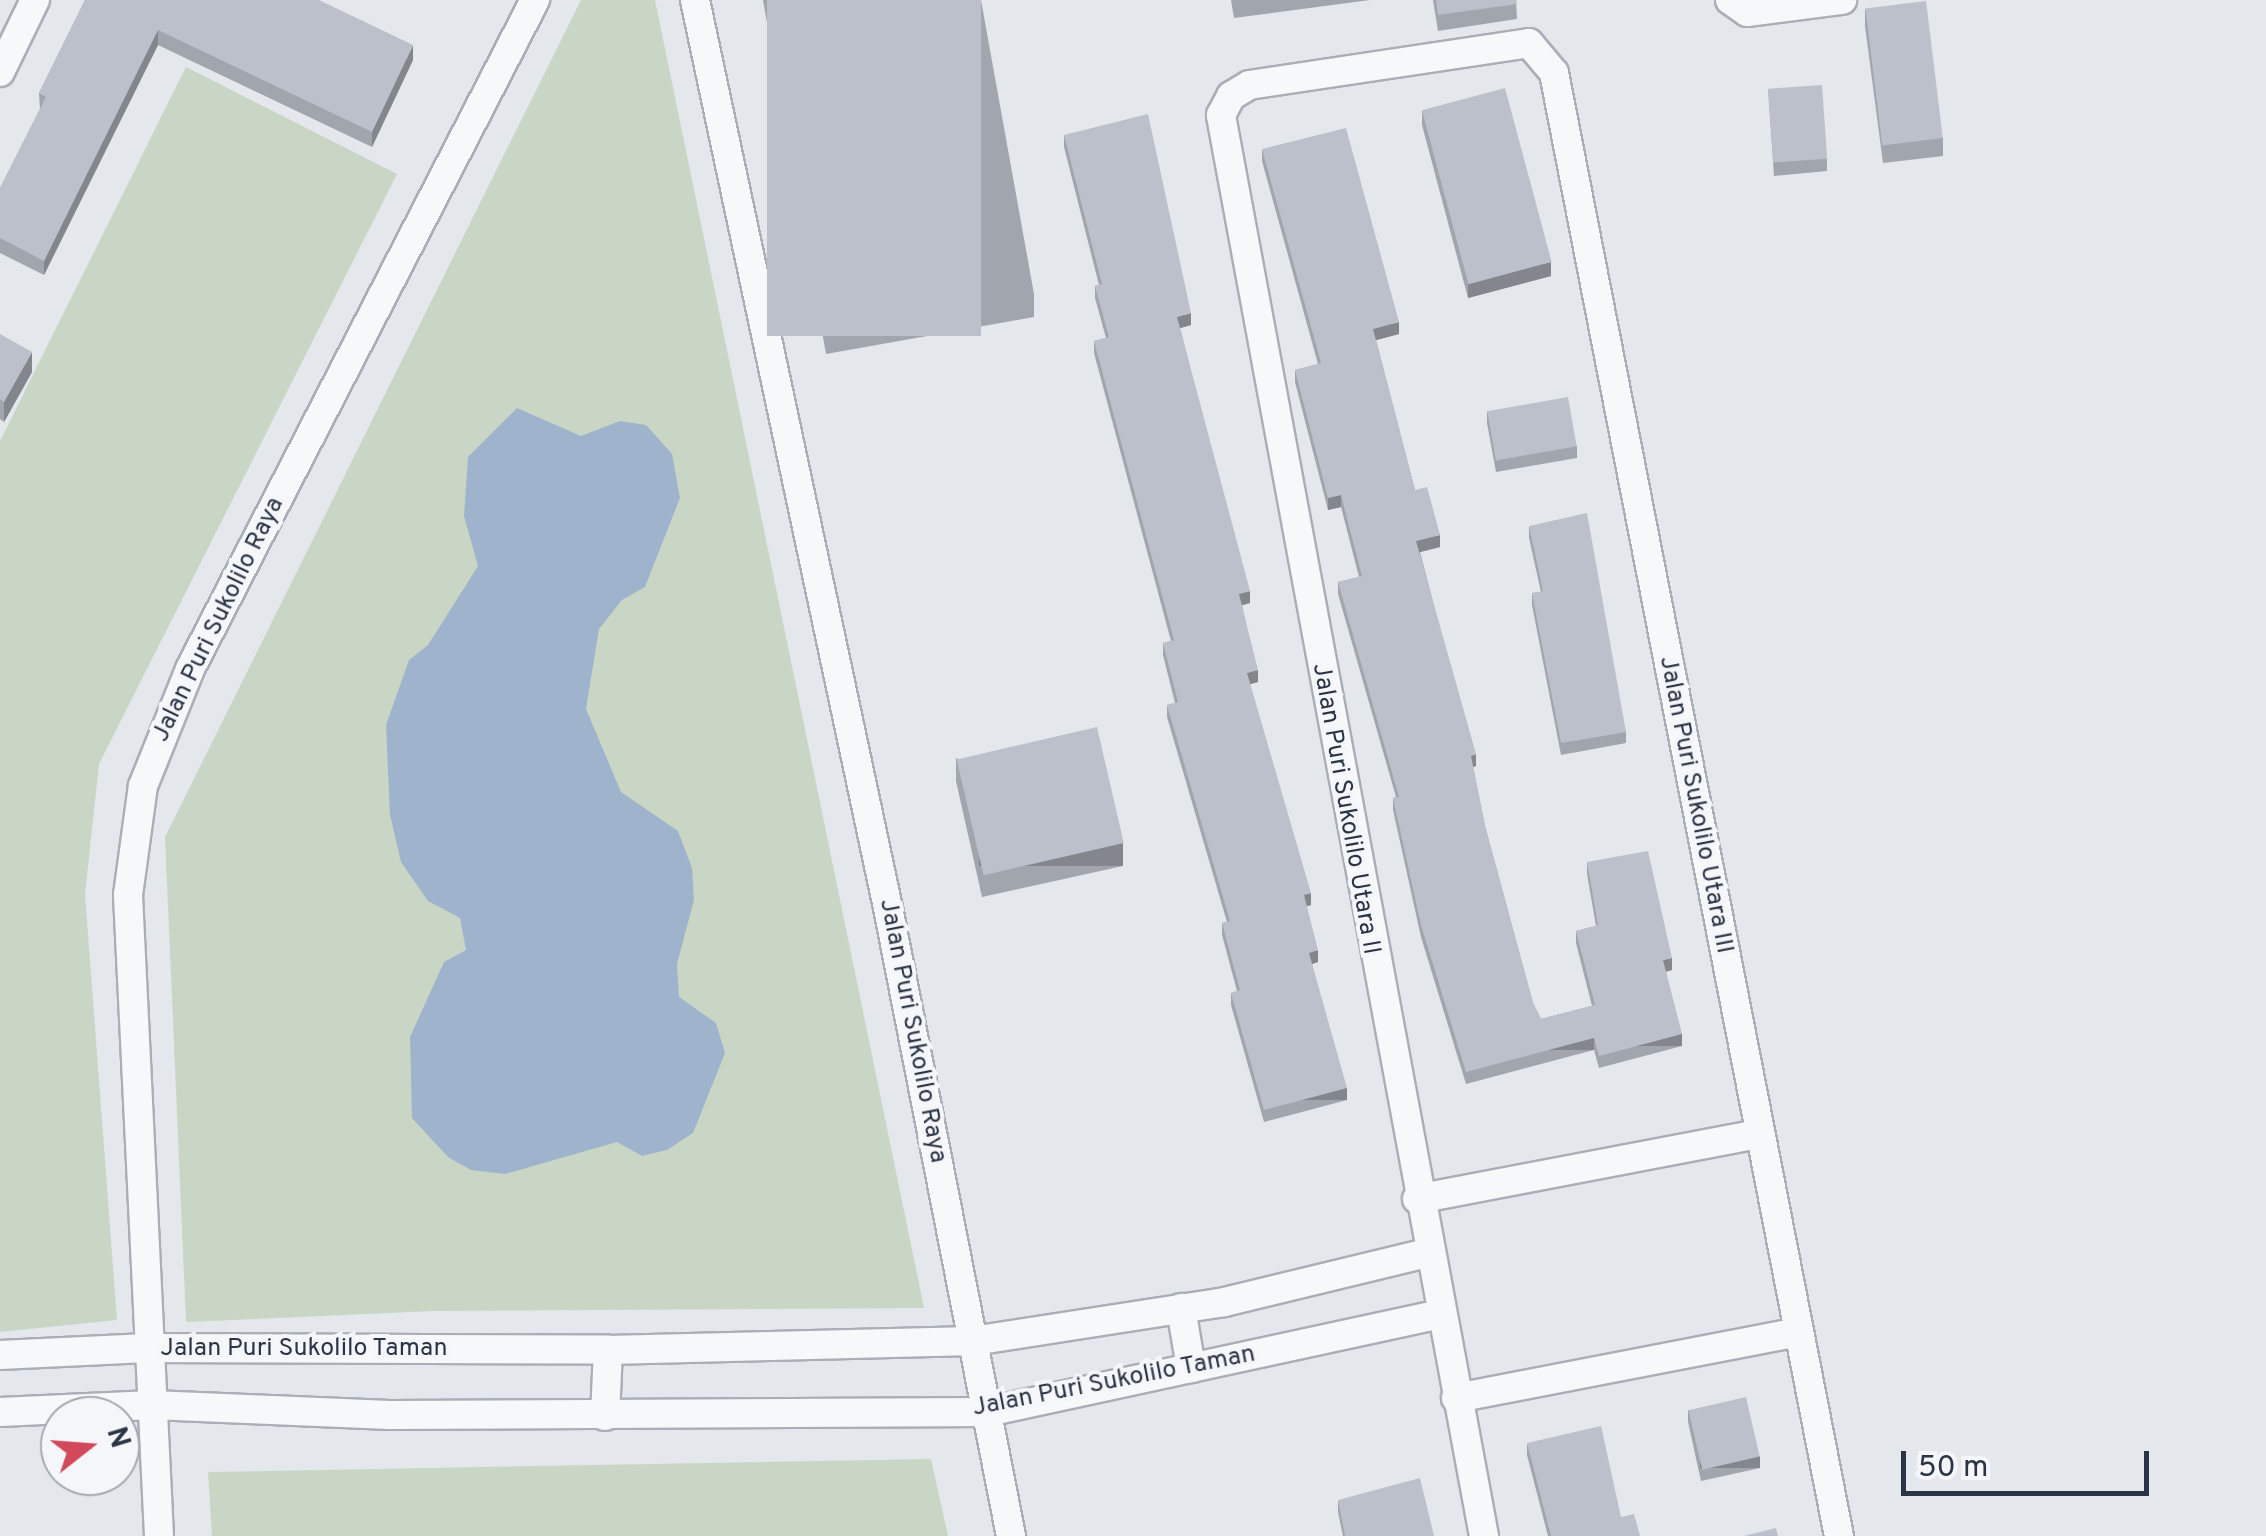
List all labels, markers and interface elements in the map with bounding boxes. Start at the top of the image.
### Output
street label: Jalan Puri Sukolilo Raya [147,493,291,747]
street label: Jalan Puri Sukolilo Utara III [1651,654,1739,956]
street label: Jalan Puri Sukolilo Utara II [1305,661,1385,957]
street label: Jalan Puri Sukolilo Raya [872,896,952,1166]
street label: Jalan Puri Sukolilo Taman [160,1334,448,1364]
street label: Jalan Puri Sukolilo Taman [970,1340,1258,1424]
north arrow [40,1396,140,1496]
text: N [97,1423,137,1453]
scale bar [1906,1431,2154,1493]
text: 50 m [1918,1450,1988,1487]

